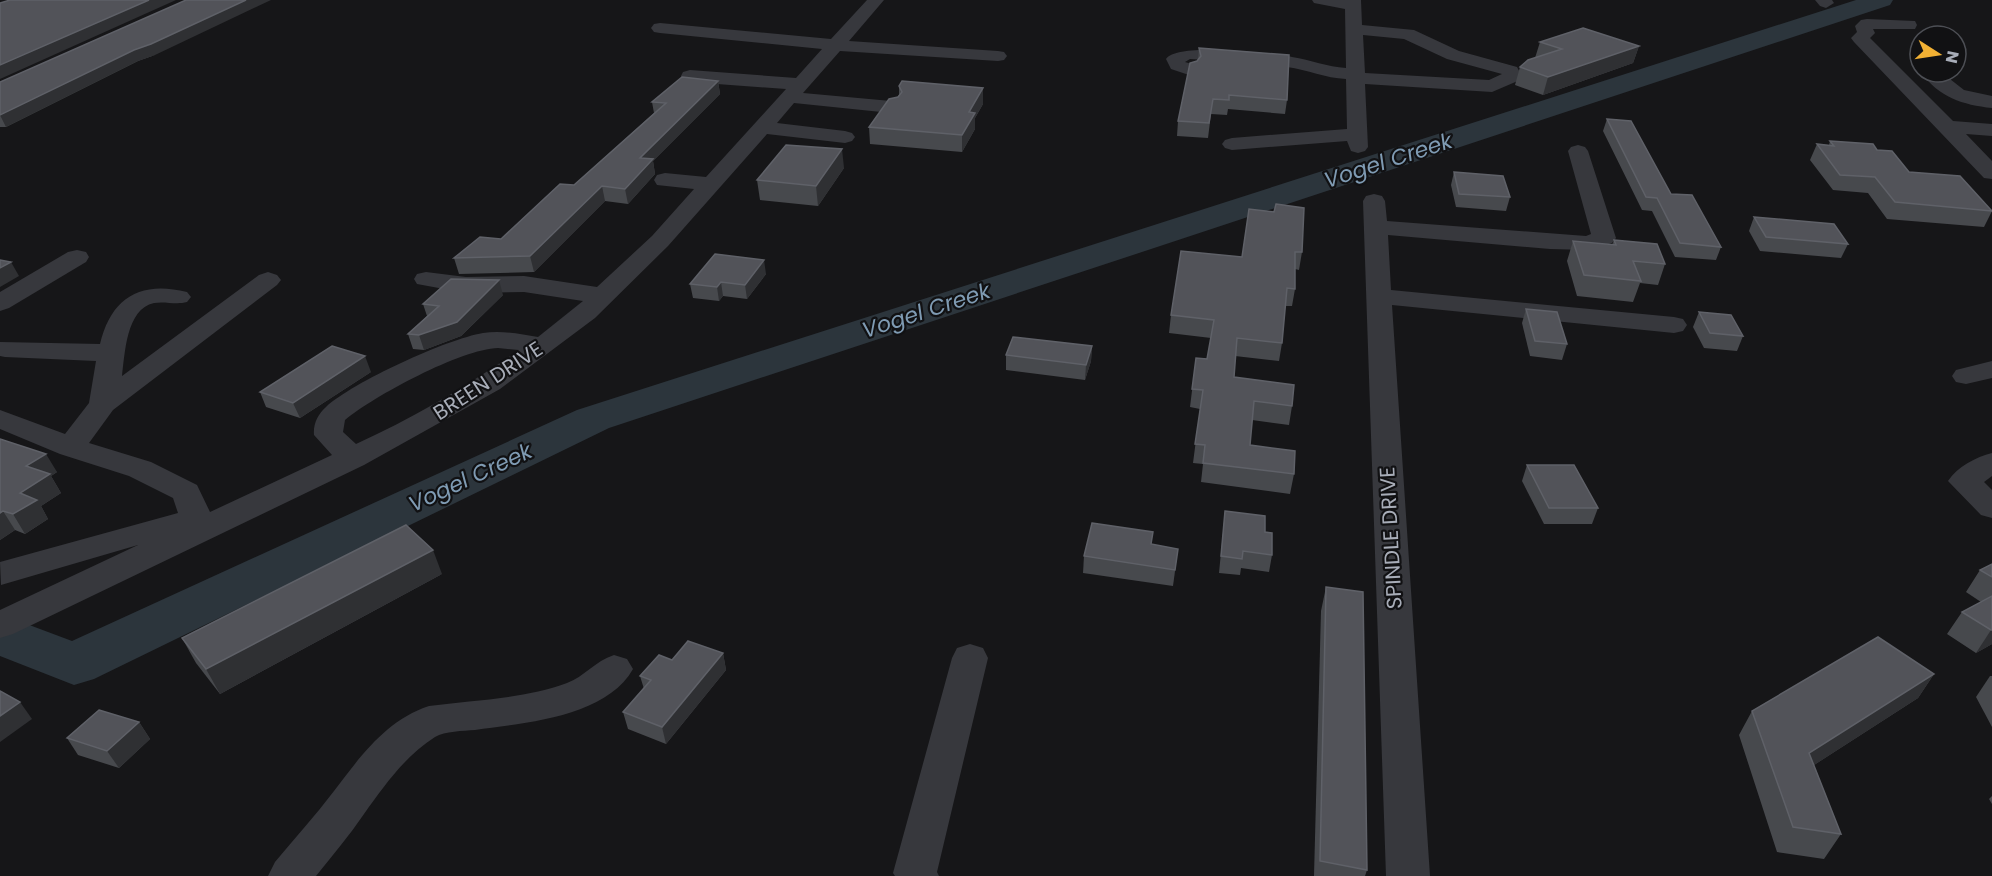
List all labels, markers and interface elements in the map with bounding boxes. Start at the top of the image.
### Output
north arrow [1908,24,1968,84]
text: N [1940,49,1965,65]
water label: Vogel Creek [1320,125,1458,196]
water label: Vogel Creek [858,275,996,346]
street label: BREEN DRIVE [427,334,548,427]
water label: Vogel Creek [403,435,539,520]
street label: SPINDLE DRIVE [1372,466,1409,610]

